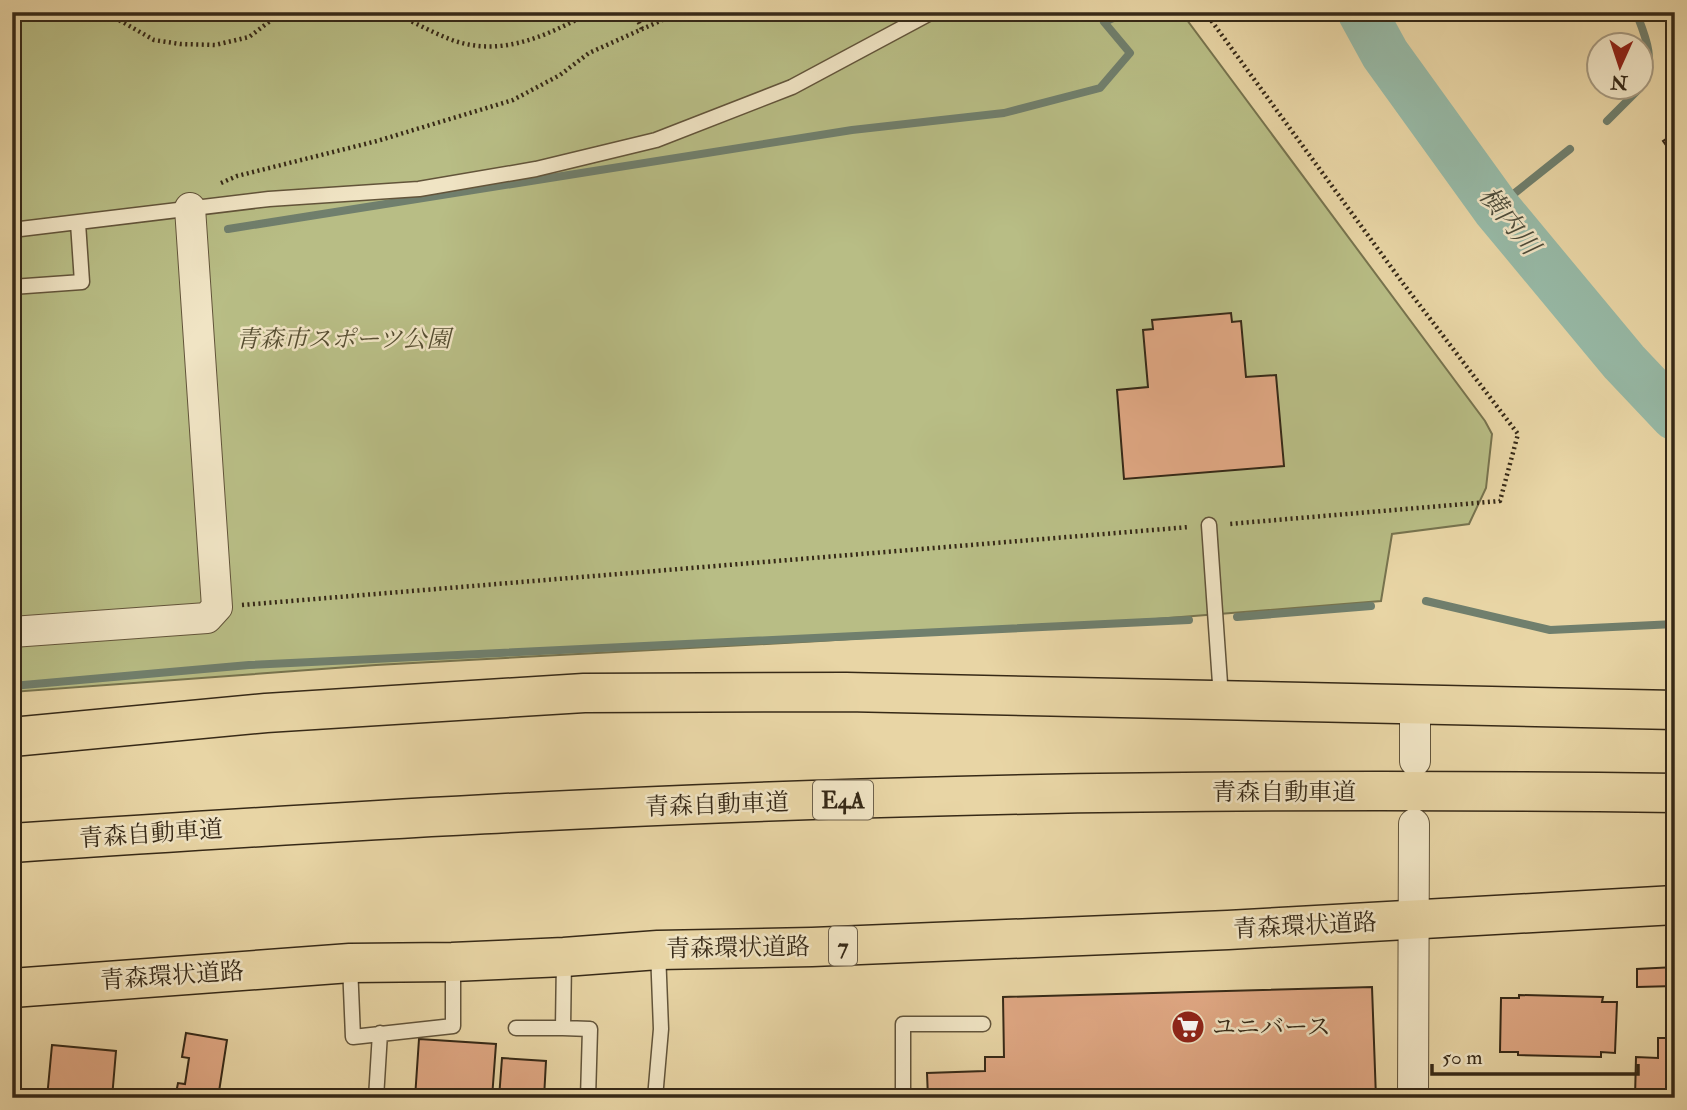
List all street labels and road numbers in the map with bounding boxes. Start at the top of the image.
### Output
street label: 青森自動車道 [1212,777,1356,808]
road number: E4A [813,780,873,820]
street label: 青森自動車道 [645,787,789,823]
street label: 青森自動車道 [78,814,224,854]
street label: 青森環状道路 [1232,907,1378,945]
road number: 7 [829,926,857,965]
street label: 青森環状道路 [666,931,810,965]
street label: 青森環状道路 [99,956,245,996]

